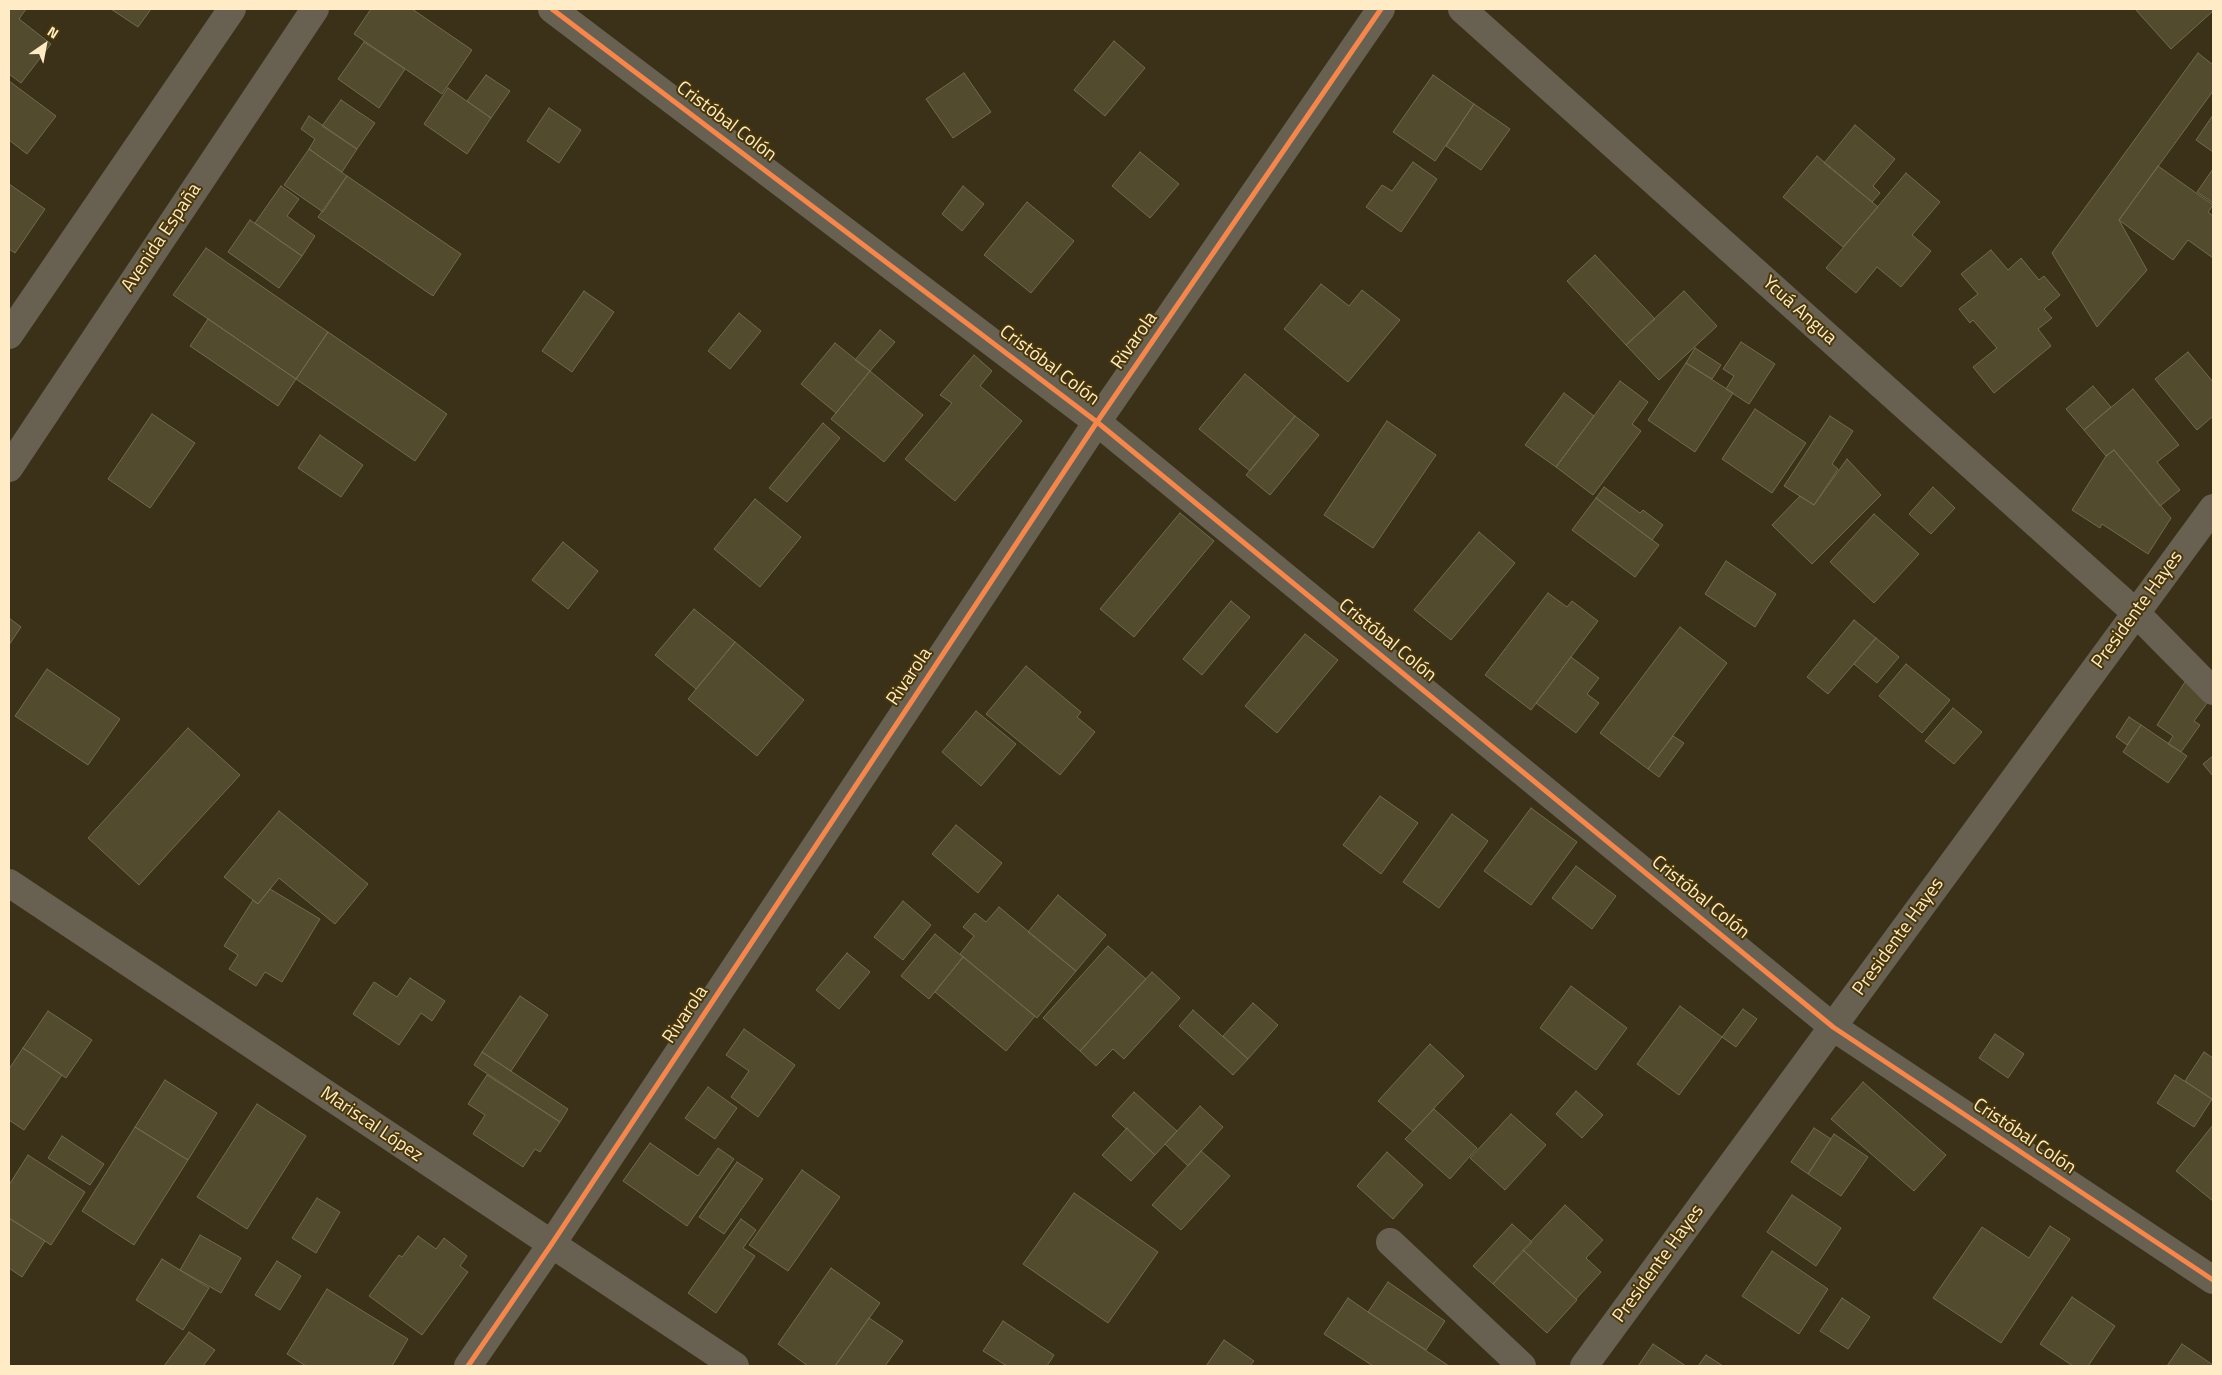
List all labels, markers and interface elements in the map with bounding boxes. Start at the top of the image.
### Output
north arrow [20,20,70,70]
text: N [44,21,63,43]
street label: Cristóbal Colón [671,77,781,167]
street label: Avenida España [117,179,207,297]
street label: Ycuá Angua [1757,272,1841,350]
street label: Rivarola [1107,308,1163,374]
street label: Cristóbal Colón [994,321,1104,411]
street label: Presidente Hayes [2088,547,2188,673]
street label: Cristóbal Colón [1333,595,1441,687]
street label: Rivarola [882,644,938,710]
street label: Cristóbal Colón [1646,852,1754,944]
street label: Presidente Hayes [1849,874,1949,1000]
street label: Rivarola [658,982,714,1048]
street label: Mariscal López [315,1082,427,1168]
street label: Cristóbal Colón [1968,1094,2080,1180]
street label: Presidente Hayes [1609,1201,1709,1327]

